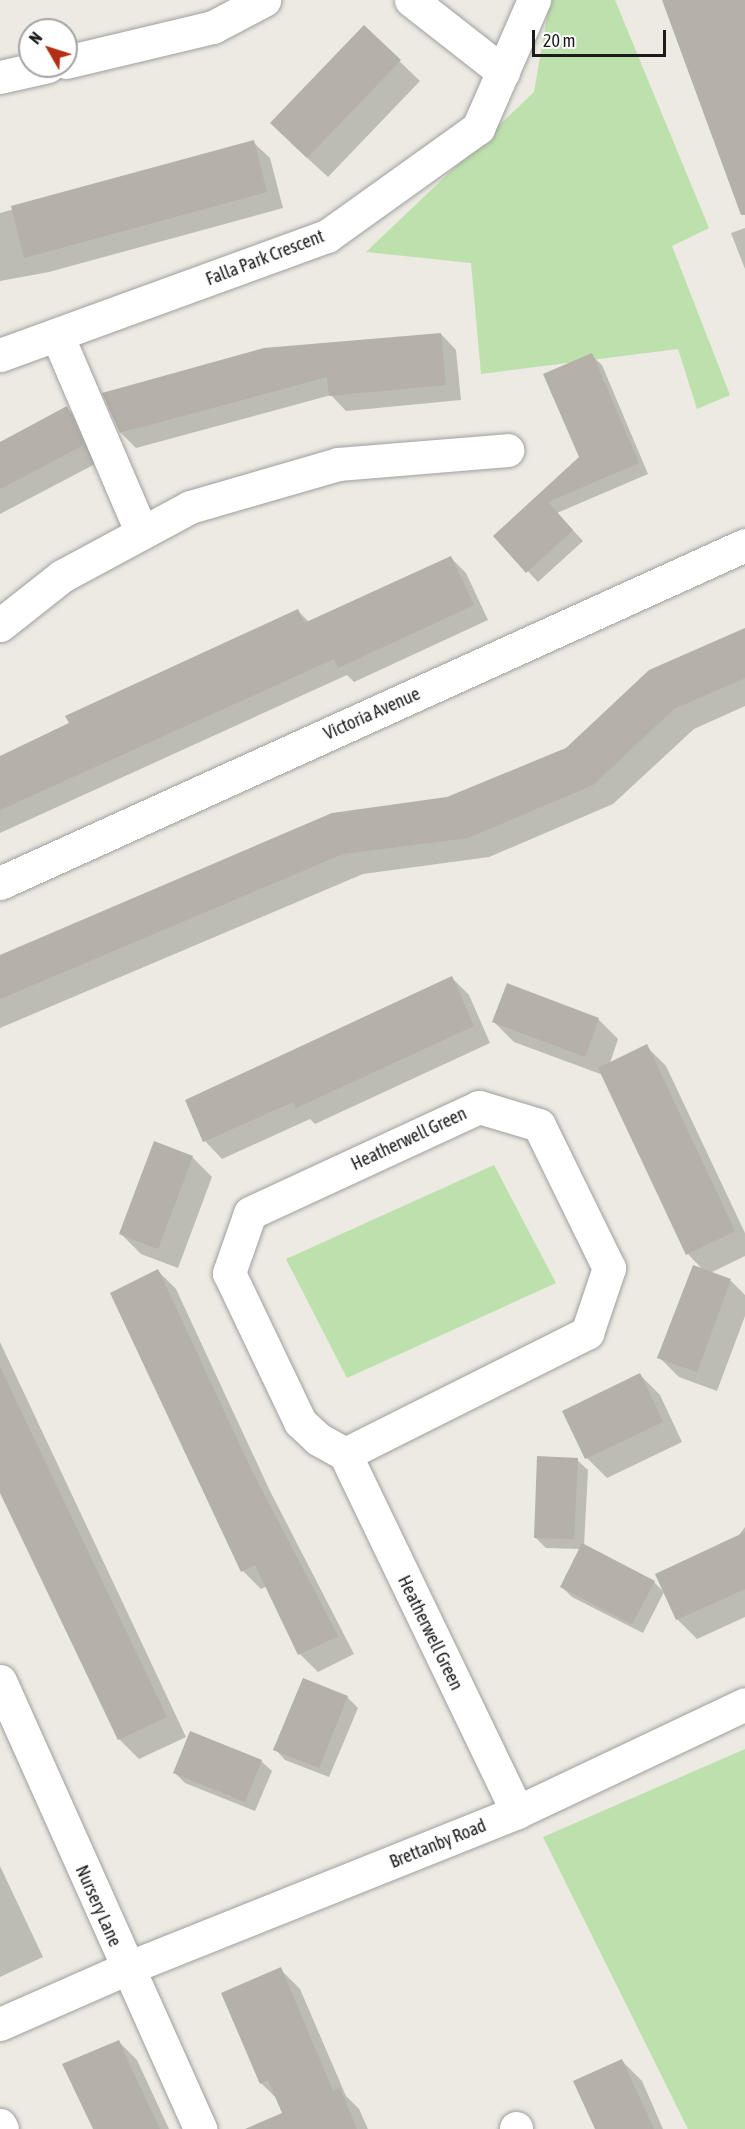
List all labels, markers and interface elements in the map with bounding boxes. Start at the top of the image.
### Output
north arrow [18,18,78,78]
scale bar [535,18,668,56]
text: N [26,29,46,47]
text: 20 m [543,30,575,51]
street label: Falla Park Crescent [203,226,327,290]
street label: Victoria Avenue [320,683,424,745]
street label: Heatherwell Green [348,1103,470,1175]
street label: Heatherwell Green [393,1572,467,1694]
street label: Brettanby Road [387,1815,489,1873]
street label: Nursery Lane [71,1862,125,1950]

